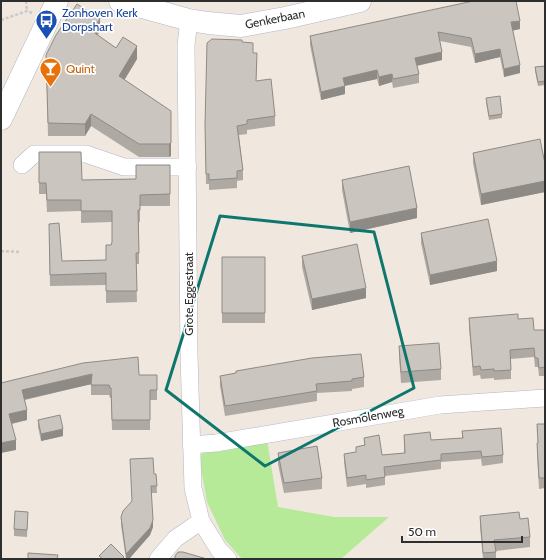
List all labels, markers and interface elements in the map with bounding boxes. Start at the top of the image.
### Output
place label: Zonhoven Kerk Dorpshart [62,5,138,34]
street label: Genkerbaan [244,5,306,32]
bus stop icon: Zonhoven Kerk Dorpshart [33,7,59,40]
bar icon: Quint [38,56,64,89]
place label: Quint [66,61,95,76]
street label: Grote Eggestraat [181,252,196,336]
street label: Rosmolenweg [331,403,406,430]
scale bar [402,518,522,544]
text: 50 m [408,524,436,539]

